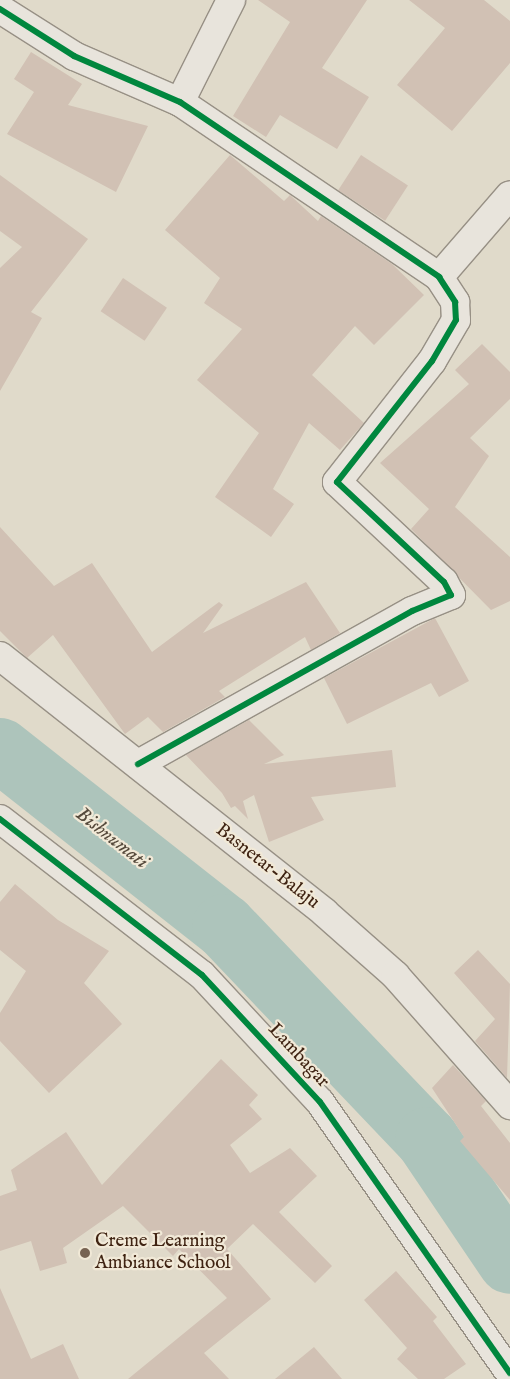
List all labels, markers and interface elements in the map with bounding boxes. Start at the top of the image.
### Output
water label: Bishnumati [71,802,153,874]
street label: Basnetar-Balaju [211,819,323,915]
street label: Lambagar [262,1019,334,1093]
place label: Creme Learning Ambiance School [95,1231,231,1275]
marker: Creme Learning Ambiance School [79,1247,91,1259]

